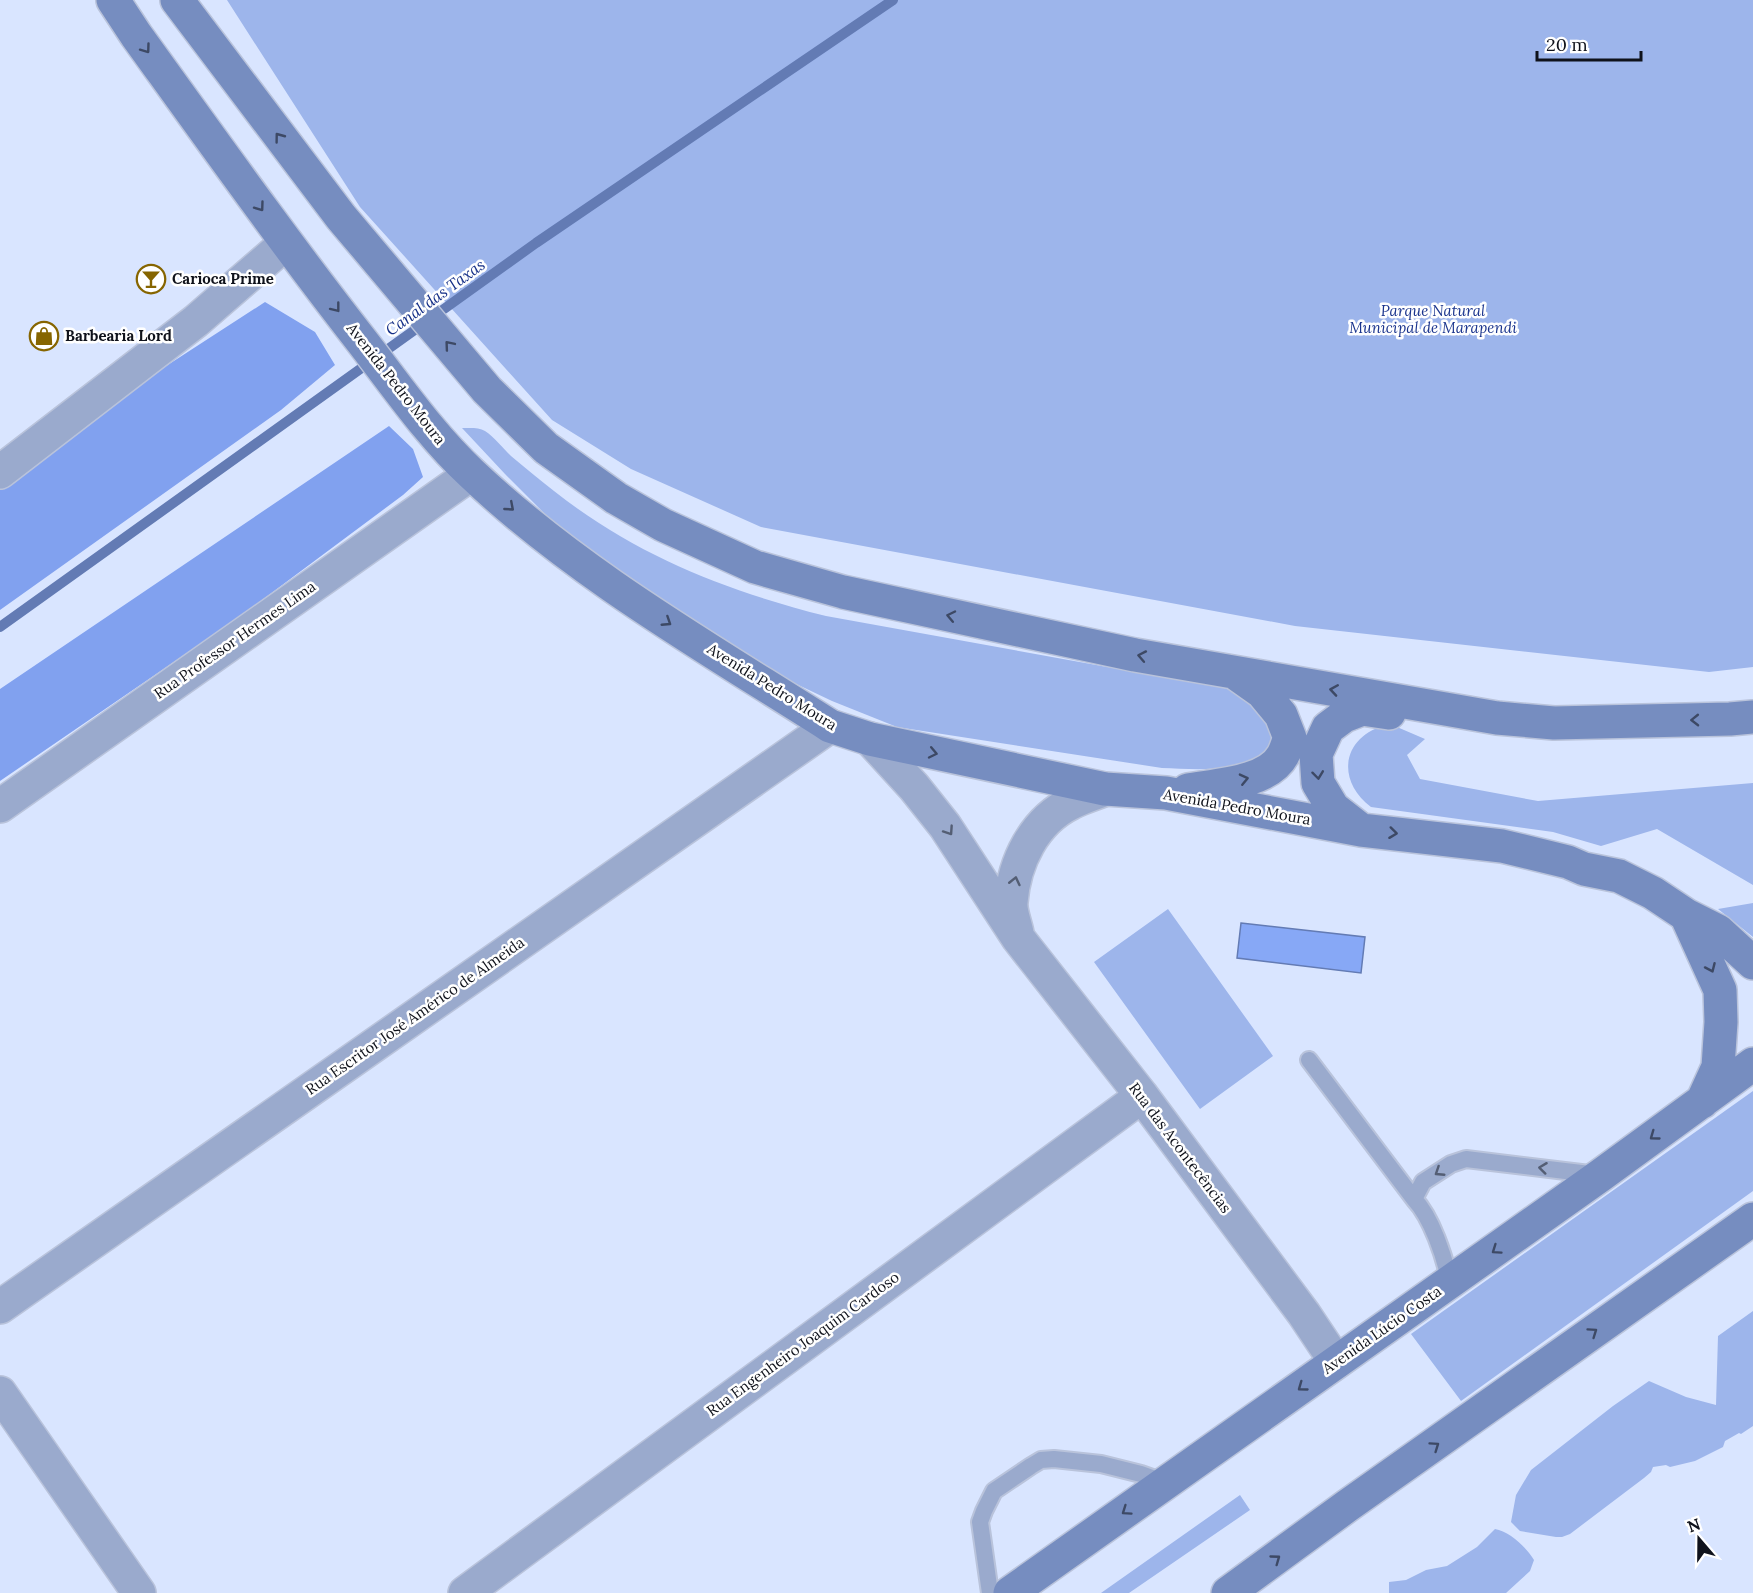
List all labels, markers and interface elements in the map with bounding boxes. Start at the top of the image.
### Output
scale bar [1537,24,1640,62]
text: 20 m [1546,33,1588,56]
one-way arrow [139,42,150,53]
one-way arrow [276,132,287,143]
one-way arrow [253,200,264,211]
water label: Canal das Taxas [381,254,489,340]
bar icon: Carioca Prime [135,263,167,295]
place label: Carioca Prime [172,269,274,288]
one-way arrow [328,301,339,312]
park label: Parque Natural Municipal de Marapendi [1349,301,1517,337]
street label: Avenida Pedro Moura [342,318,450,449]
shop icon: Barbearia Lord [28,320,60,352]
place label: Barbearia Lord [65,326,172,345]
one-way arrow [445,341,456,352]
one-way arrow [503,500,513,511]
street label: Rua Professor Hermes Lima [150,576,319,703]
one-way arrow [947,610,957,623]
one-way arrow [661,614,671,626]
street label: Avenida Pedro Moura [703,638,841,734]
one-way arrow [1137,650,1147,663]
one-way arrow [1330,685,1339,697]
one-way arrow [1690,714,1699,726]
one-way arrow [928,746,938,759]
one-way arrow [1311,770,1324,780]
one-way arrow [1239,774,1249,787]
street label: Avenida Pedro Moura [1161,784,1313,829]
one-way arrow [942,825,953,836]
one-way arrow [1389,827,1398,839]
one-way arrow [1008,876,1021,886]
street label: Rua Escritor José Américo de Almeida [302,932,528,1099]
one-way arrow [1704,962,1716,973]
street label: Rua das Acontecências [1125,1079,1236,1217]
one-way arrow [1650,1129,1661,1140]
one-way arrow [1538,1162,1547,1174]
one-way arrow [1435,1165,1446,1176]
one-way arrow [1491,1243,1502,1254]
street label: Rua Engenheiro Joaquim Cardoso [703,1267,903,1420]
street label: Avenida Lúcio Costa [1318,1281,1445,1378]
one-way arrow [1587,1328,1598,1339]
one-way arrow [1298,1380,1309,1391]
one-way arrow [1428,1442,1439,1453]
one-way arrow [1121,1504,1132,1515]
north arrow [1669,1509,1729,1569]
text: N [1685,1513,1703,1536]
one-way arrow [1269,1555,1280,1566]

